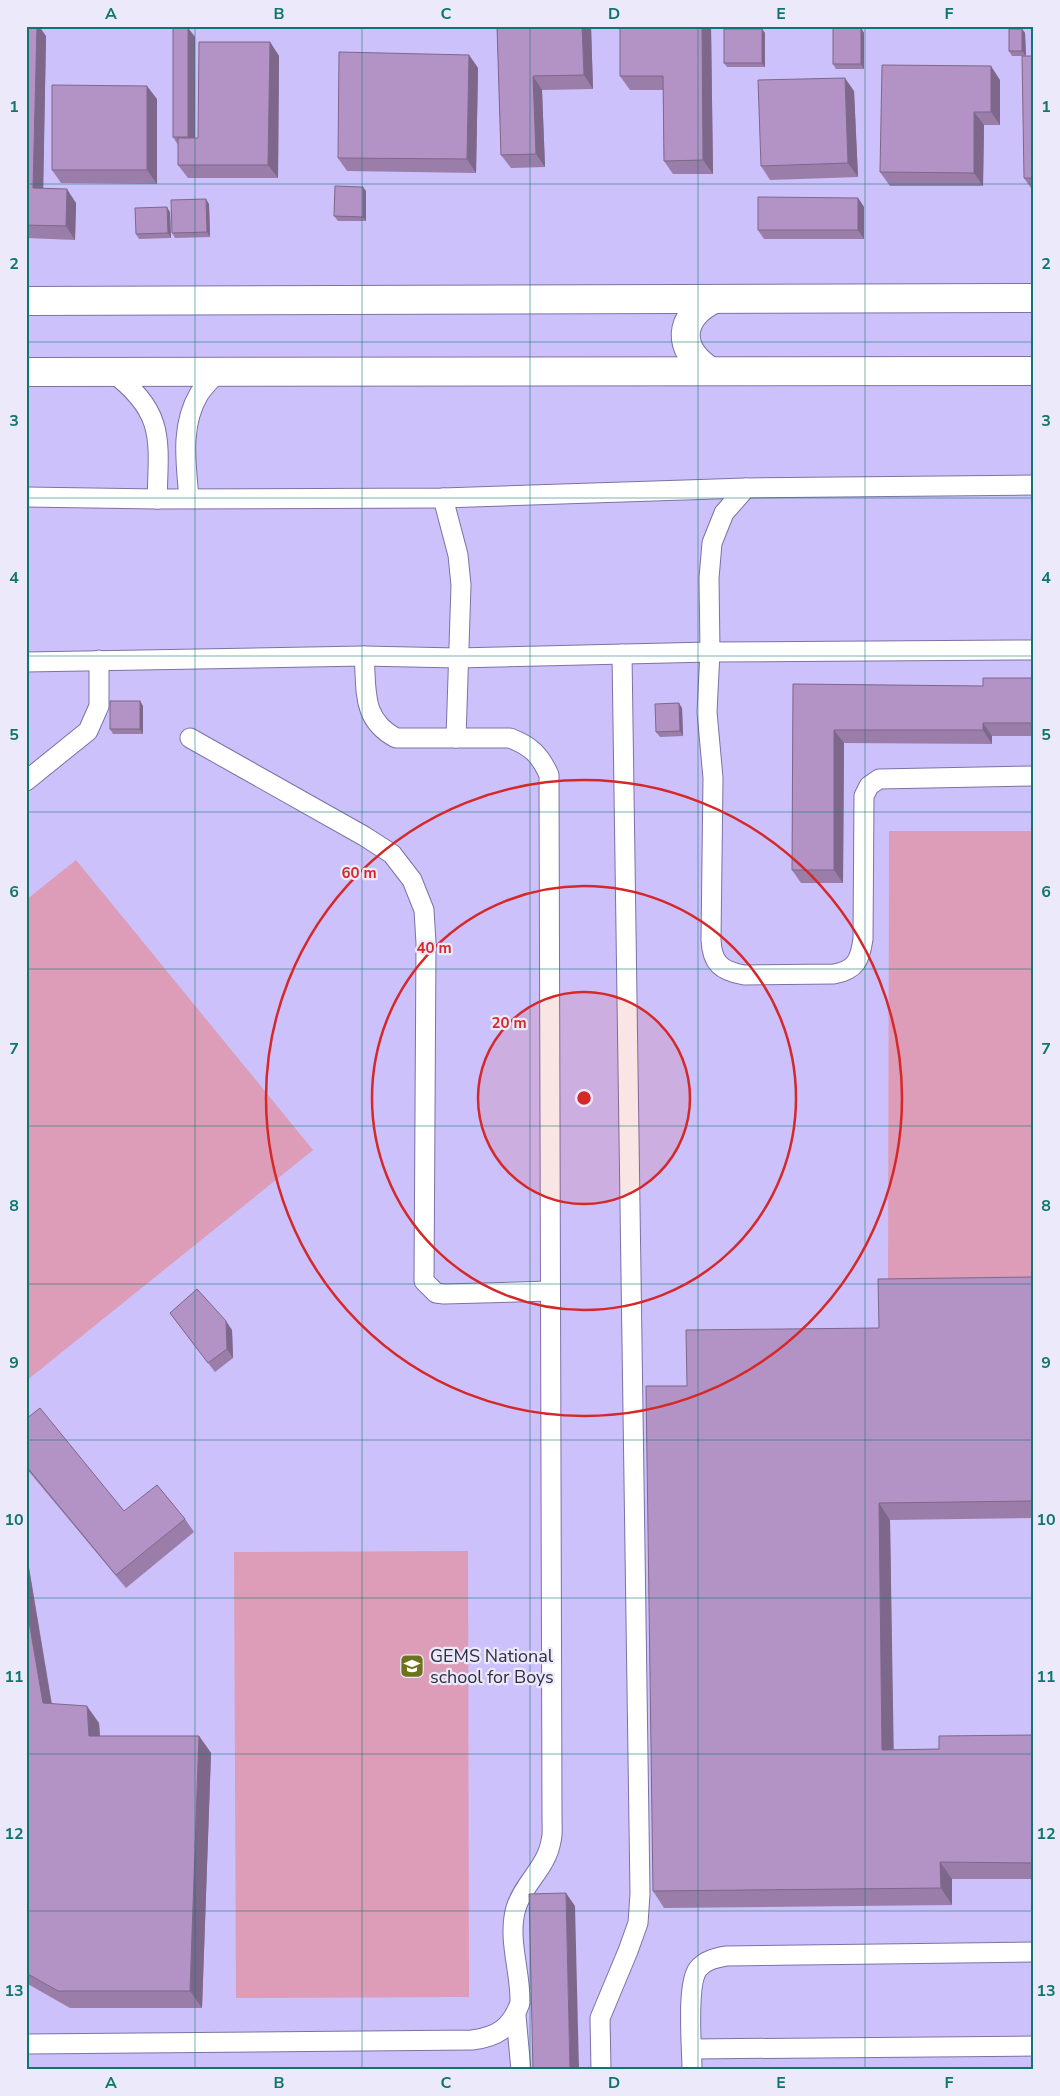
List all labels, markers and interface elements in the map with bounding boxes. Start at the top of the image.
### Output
text: A [105,3,117,25]
text: B [273,3,285,25]
text: C [441,3,452,25]
text: D [608,3,620,25]
text: E [776,3,786,25]
text: F [945,3,954,25]
text: 1 [9,96,19,118]
text: 1 [1041,96,1051,118]
text: 2 [9,253,19,275]
text: 2 [1041,253,1051,275]
text: 3 [9,410,19,432]
text: 3 [1041,410,1051,432]
text: 4 [9,567,19,589]
text: 4 [1041,567,1051,589]
text: 5 [9,724,19,746]
text: 5 [1041,724,1051,746]
text: 60 m [341,863,377,883]
text: 6 [9,881,19,903]
text: 6 [1041,881,1051,903]
text: 40 m [416,938,452,958]
text: 20 m [491,1013,527,1033]
text: 7 [9,1038,19,1060]
text: 7 [1041,1038,1051,1060]
centre of rings [575,1089,593,1107]
text: 8 [9,1195,19,1217]
text: 8 [1041,1195,1051,1217]
text: 9 [9,1352,19,1374]
text: 9 [1041,1352,1051,1374]
text: 10 [4,1509,24,1531]
text: 10 [1036,1509,1056,1531]
place label: GEMS National school for Boys [430,1644,554,1689]
school or university icon: GEMS National school for Boys [399,1653,425,1679]
text: 11 [4,1666,24,1688]
text: 11 [1036,1666,1056,1688]
text: 12 [4,1823,24,1845]
text: 12 [1036,1823,1056,1845]
text: 13 [4,1980,24,2002]
text: 13 [1036,1980,1056,2002]
text: A [105,2072,117,2094]
text: B [273,2072,285,2094]
text: C [441,2072,452,2094]
text: D [608,2072,620,2094]
text: E [776,2072,786,2094]
text: F [945,2072,954,2094]

